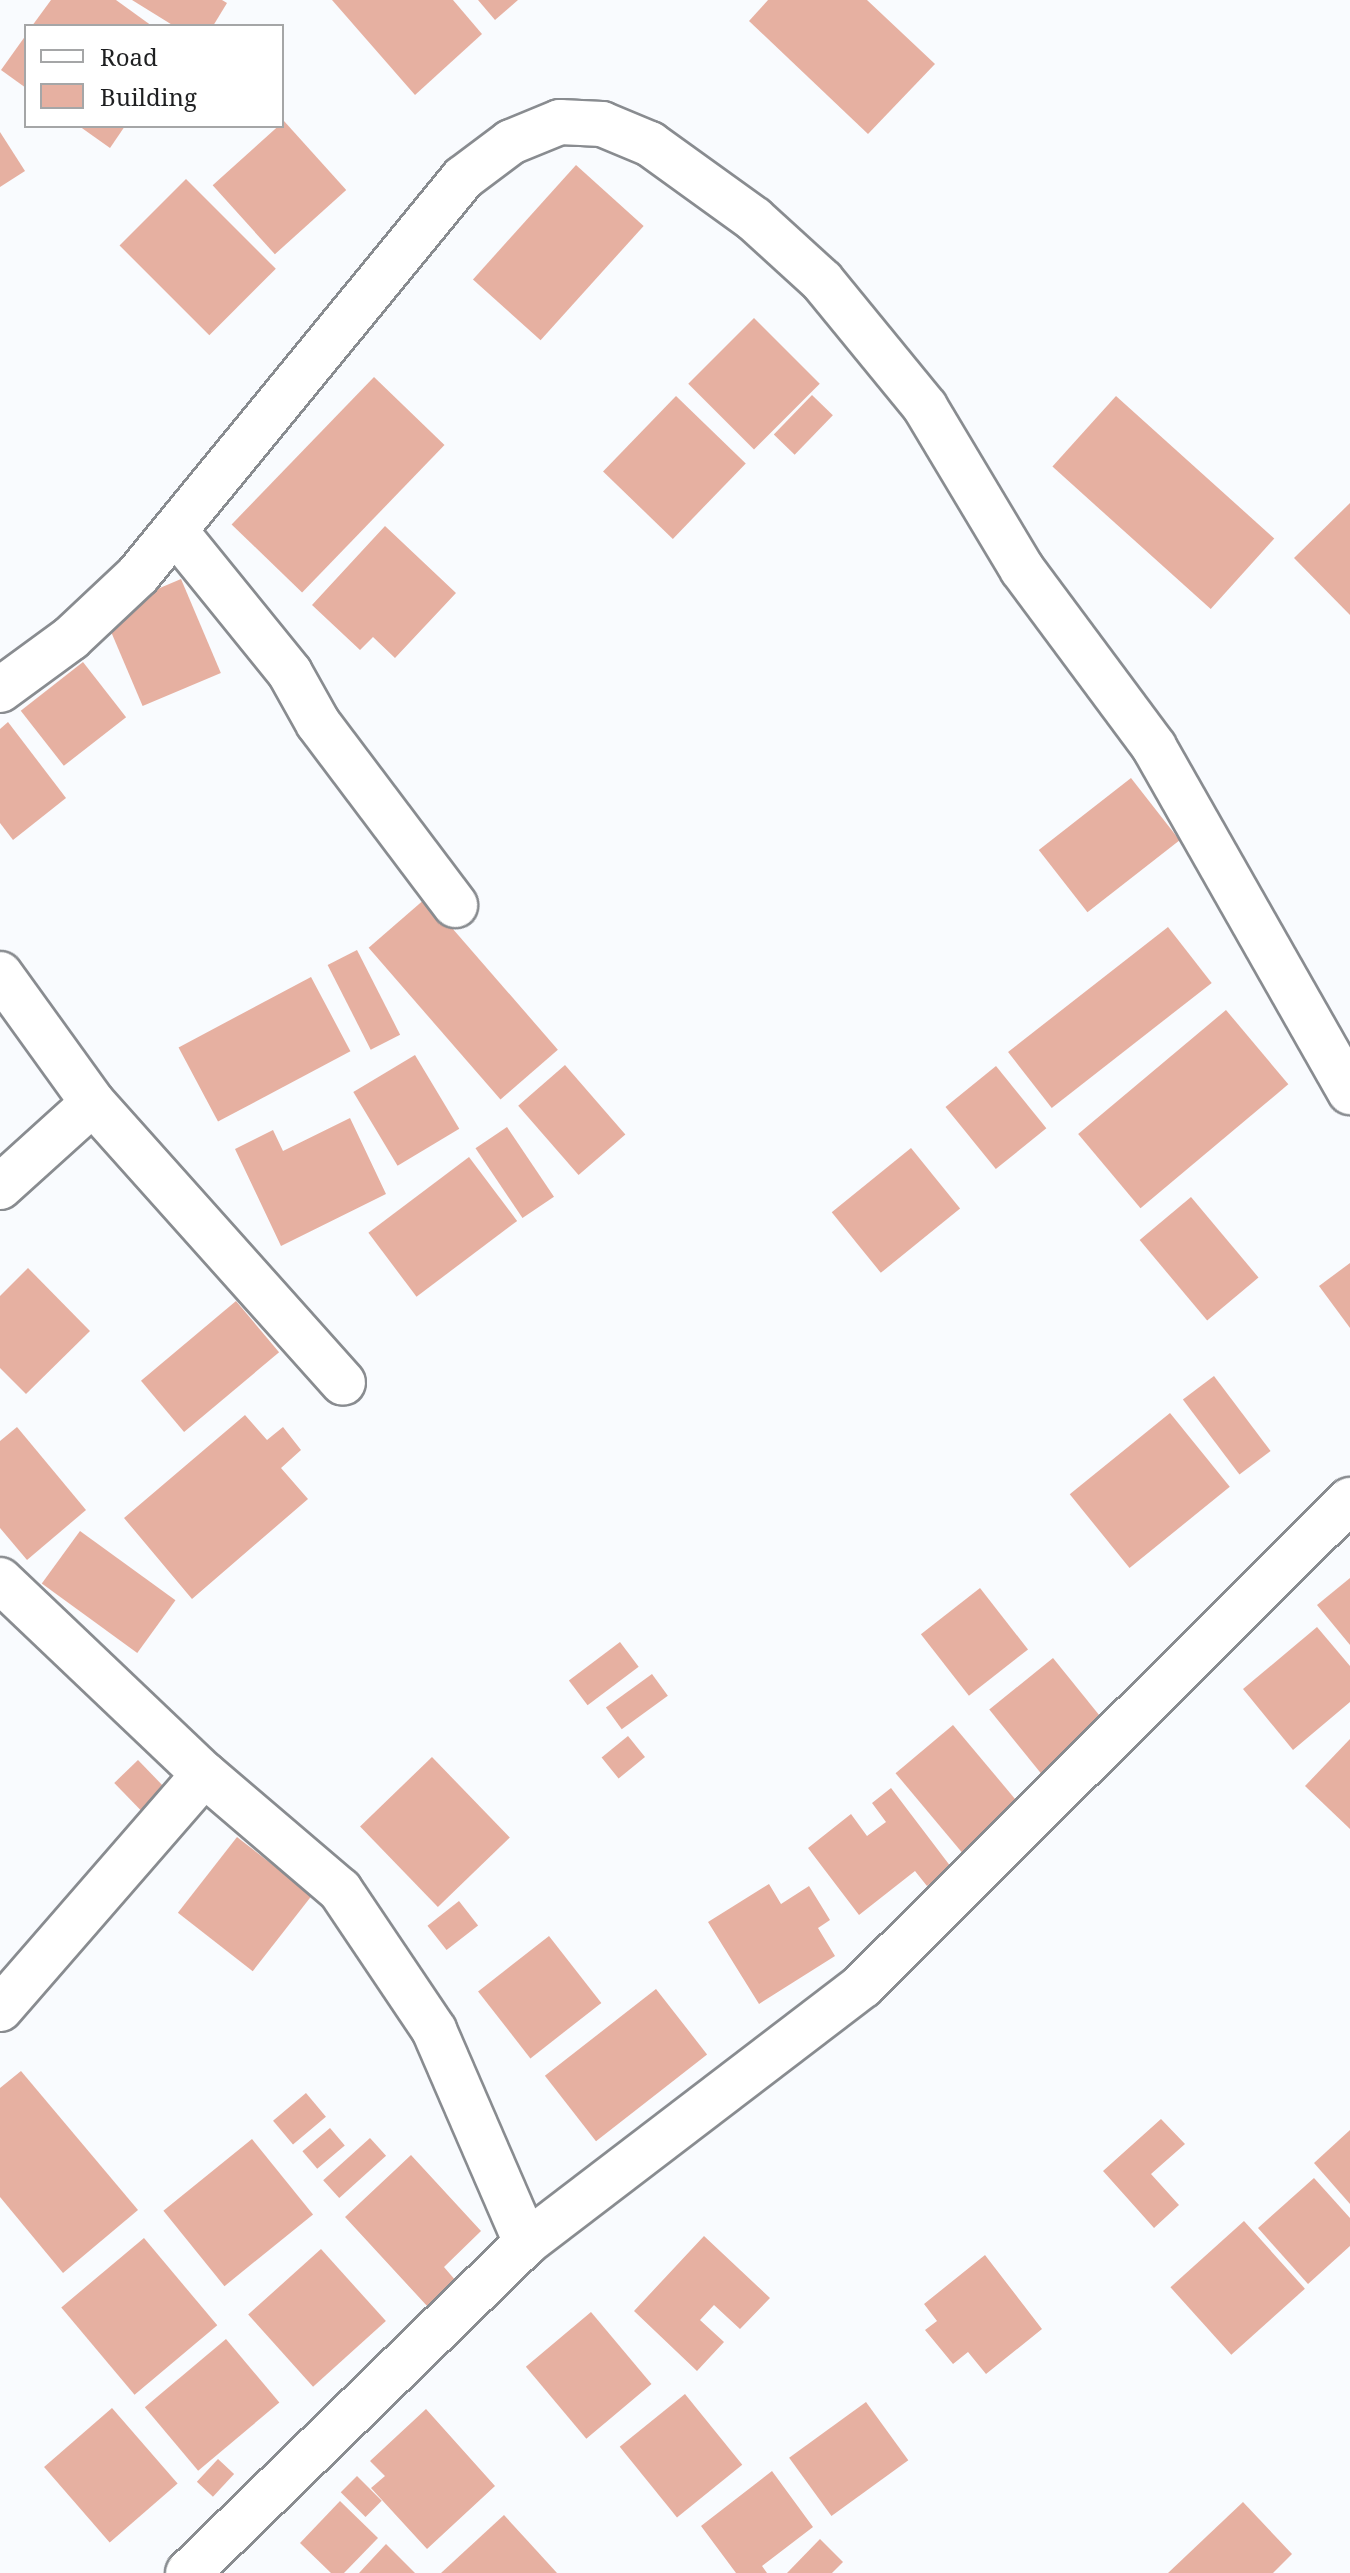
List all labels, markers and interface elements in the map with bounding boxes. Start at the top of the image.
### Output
legend [24,24,284,128]
text: Road [100,40,158,73]
text: Building [100,80,197,113]

